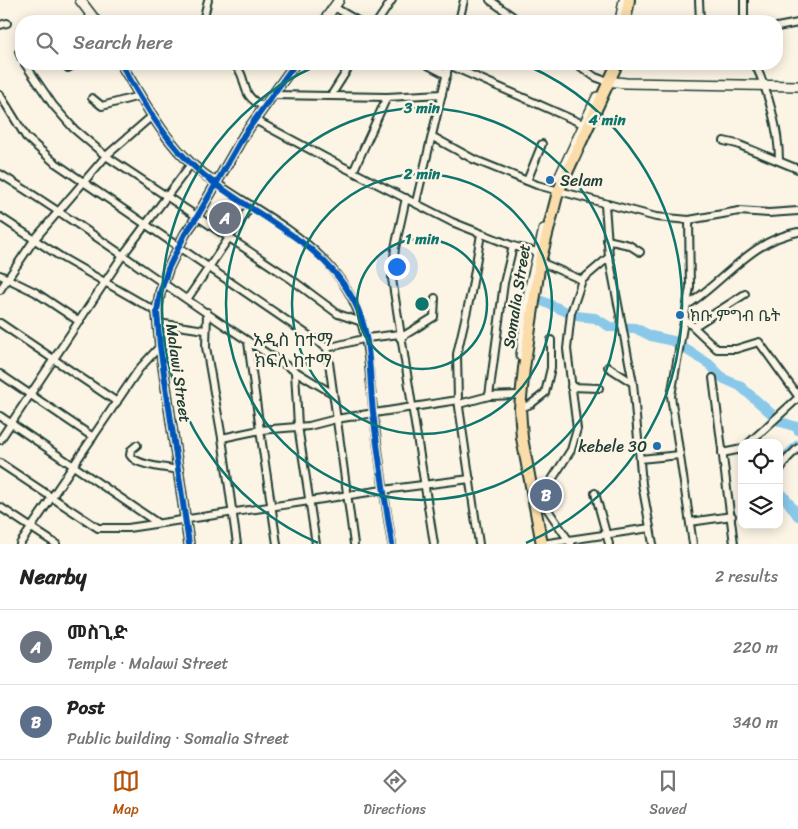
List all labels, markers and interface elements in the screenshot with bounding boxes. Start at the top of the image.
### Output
search box [15,15,783,70]
text: Search here [73,26,173,59]
icon: search [33,29,61,57]
text: 3 min [403,95,441,121]
text: 4 min [587,107,626,133]
text: 2 min [403,161,441,187]
place label: Selam [560,166,603,195]
marker: Selam [544,174,556,186]
pin: A [209,199,241,237]
text: 1 min [405,226,440,252]
street label: Somalia Street [494,242,539,351]
your location [384,254,410,280]
centre of rings [413,295,431,313]
place label: ክቡ ምግብ ቤት [690,301,781,330]
marker: ክቡ ምግብ ቤት [674,309,686,321]
street label: Malawi Street [157,322,200,425]
district label: አዲስ ከተማ ክፍለ ከተማ [253,324,333,377]
place label: kebele 30 [578,432,647,461]
map controls [738,439,783,529]
button: locate [738,439,783,484]
marker: kebele 30 [651,440,663,452]
pin: B [530,476,562,514]
button: layers [738,484,783,529]
text: Nearby [20,558,86,596]
text: 2 results [715,562,778,591]
text: መስጊድ [67,616,128,649]
text: A [31,633,41,662]
text: 220 m [733,633,778,662]
text: Temple · Malawi Street [67,649,229,678]
text: Post [67,691,105,724]
text: B [31,708,41,737]
text: 340 m [733,708,778,737]
text: Public building · Somalia Street [67,724,289,753]
tab: Map [112,767,140,822]
tab: Directions [363,767,426,822]
tab: Saved [649,767,686,822]

